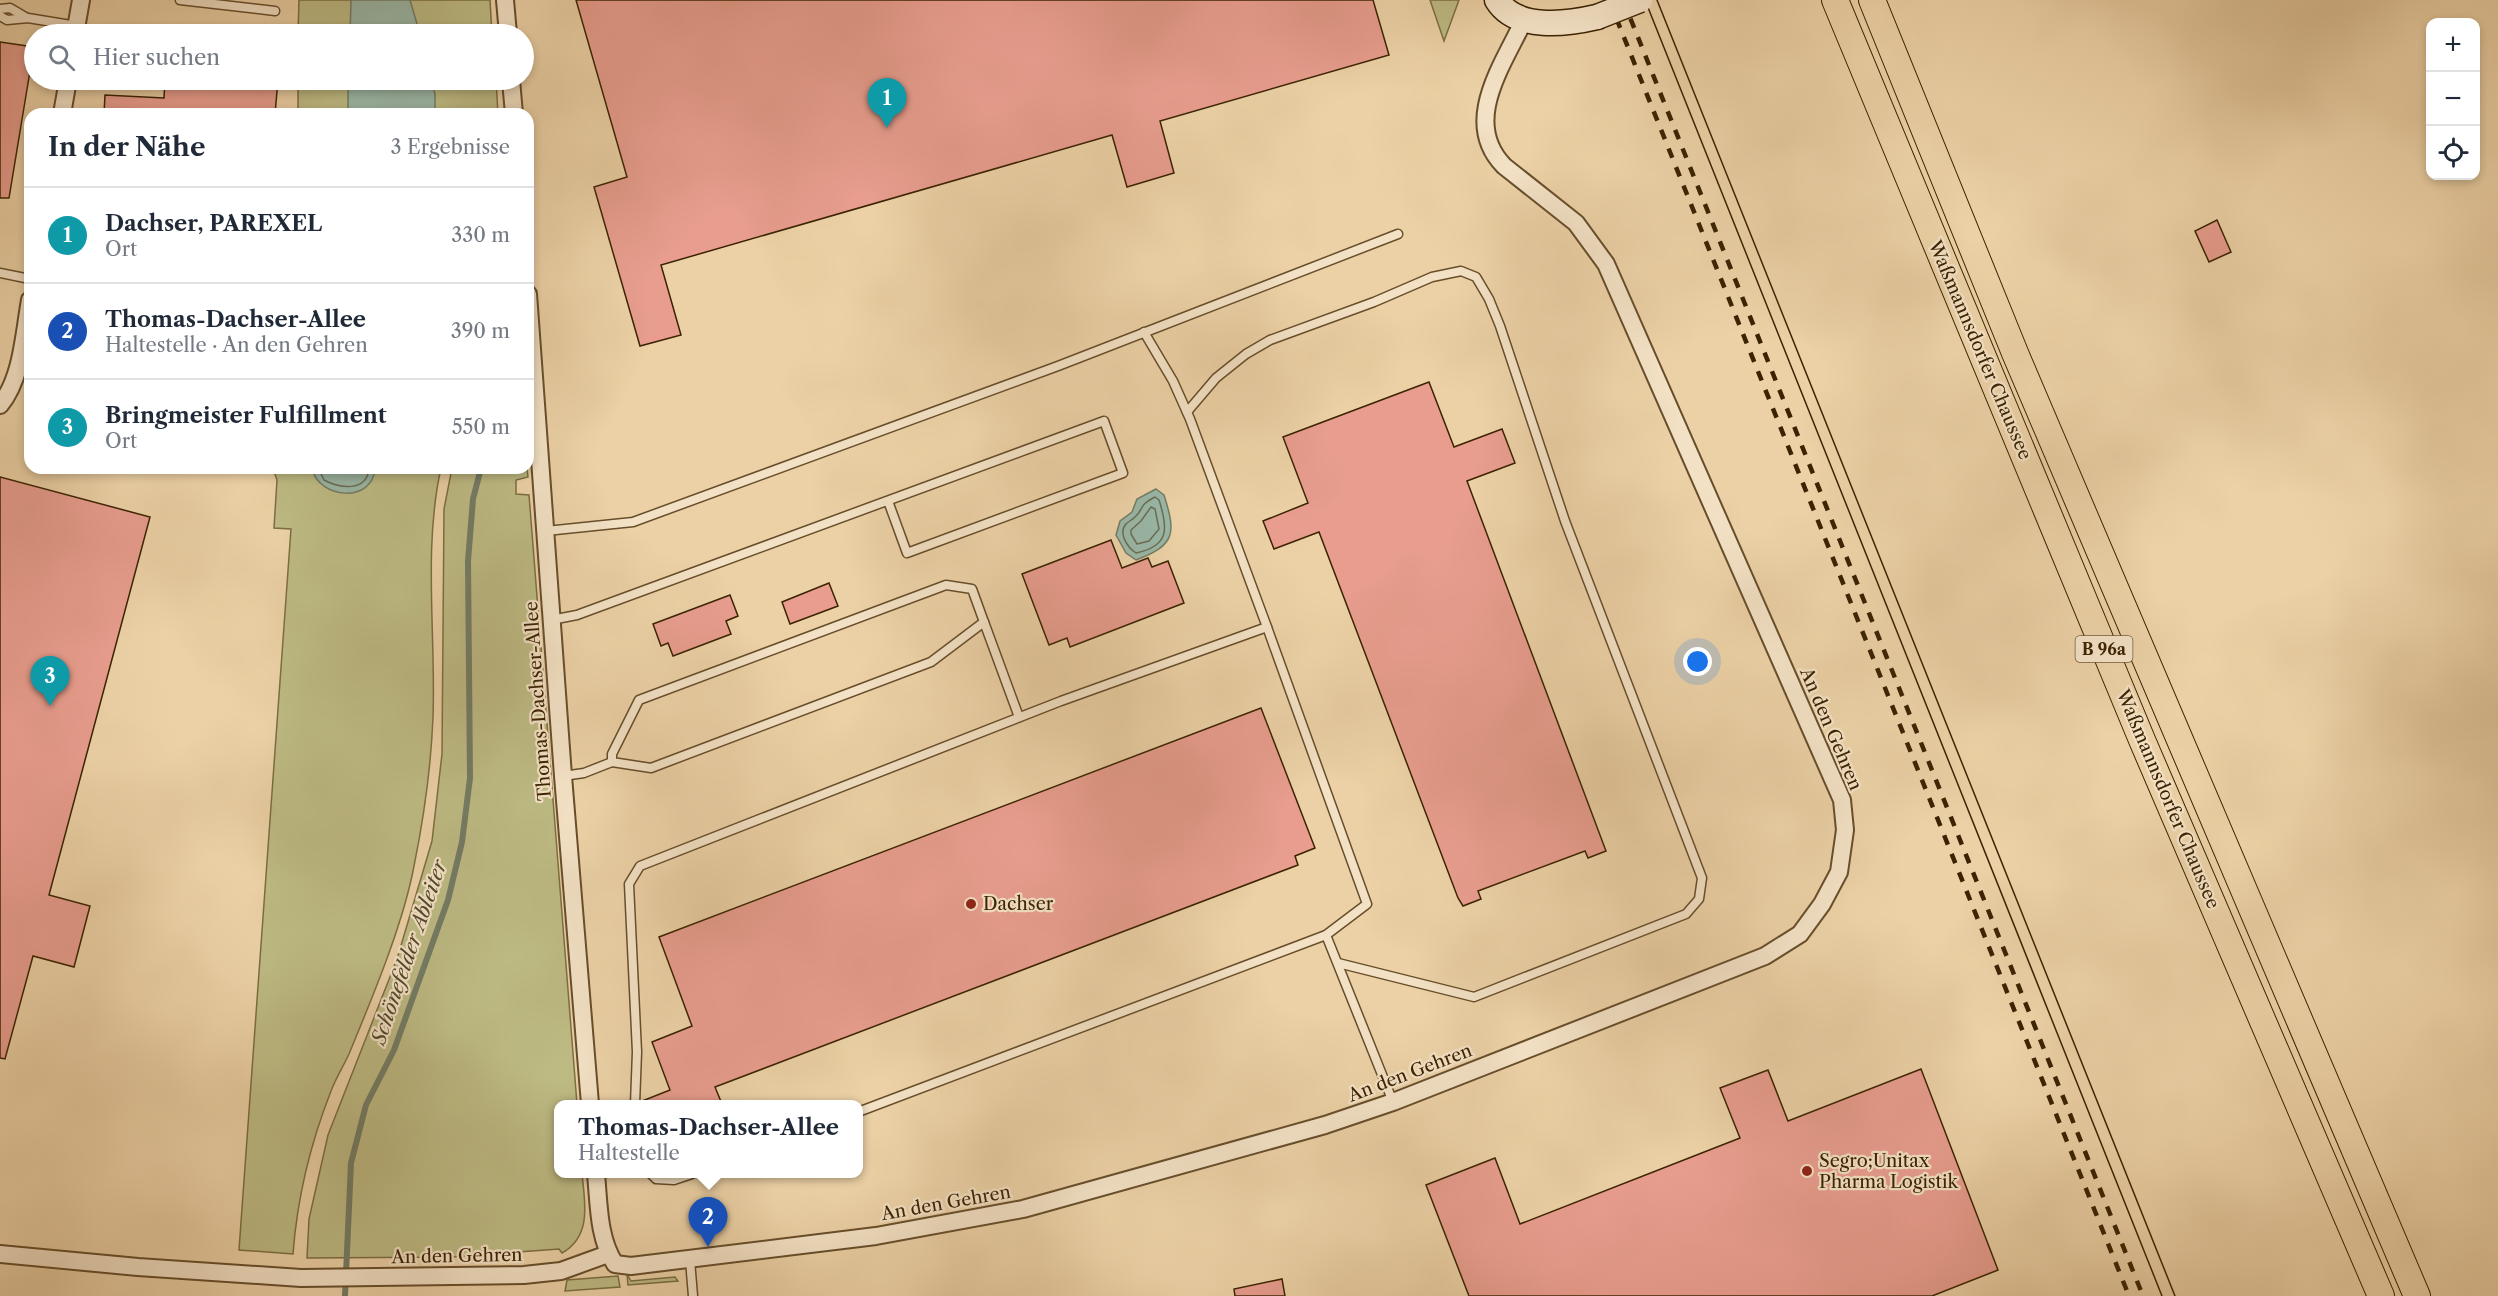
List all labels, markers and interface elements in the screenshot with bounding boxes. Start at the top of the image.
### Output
map controls [2426,18,2480,180]
button: + [2426,18,2480,72]
search box [24,24,534,90]
icon: search [45,41,78,74]
text: Hier suchen [93,44,220,71]
button: − [2426,72,2480,126]
pin: 1 [868,78,906,128]
button: locate [2426,126,2480,180]
text: In der Nähe [48,131,205,163]
text: 3 Ergebnisse [391,135,510,159]
text: Dachser, PAREXEL [105,210,322,237]
text: 1 [63,223,72,247]
text: 330 m [451,223,510,247]
street label: Waßmannsdorfer Chaussee [1923,236,2036,463]
text: Ort [105,237,137,261]
text: Thomas-Dachser-Allee [105,306,366,333]
text: 2 [62,319,73,343]
text: 390 m [451,319,510,343]
text: Haltestelle · An den Gehren [105,333,368,357]
text: Bringmeister Fulfillment [105,402,387,429]
text: 3 [62,415,73,439]
text: 550 m [452,415,510,439]
text: Ort [105,429,137,453]
street label: Thomas-Dachser-Allee [520,601,556,801]
road number: B 96a [2076,636,2132,662]
your location [1683,647,1712,676]
pin: 3 [31,656,70,706]
street label: An den Gehren [1795,663,1867,794]
street label: Waßmannsdorfer Chaussee [2111,685,2224,912]
water label: Schönefelder Ableiter [366,855,452,1048]
place label: Dachser [983,893,1054,915]
marker: Dachser [964,897,978,911]
street label: An den Gehren [1344,1039,1475,1107]
popup [554,1100,863,1178]
text: Thomas-Dachser-Allee [578,1114,839,1141]
text: Haltestelle [578,1141,680,1165]
place label: Segro;Unitax Pharma Logistik [1819,1150,1959,1193]
marker: Segro;Unitax Pharma Logistik [1800,1164,1814,1178]
street label: An den Gehren [879,1181,1012,1225]
pin: 2 [688,1198,728,1247]
street label: An den Gehren [390,1244,523,1268]

